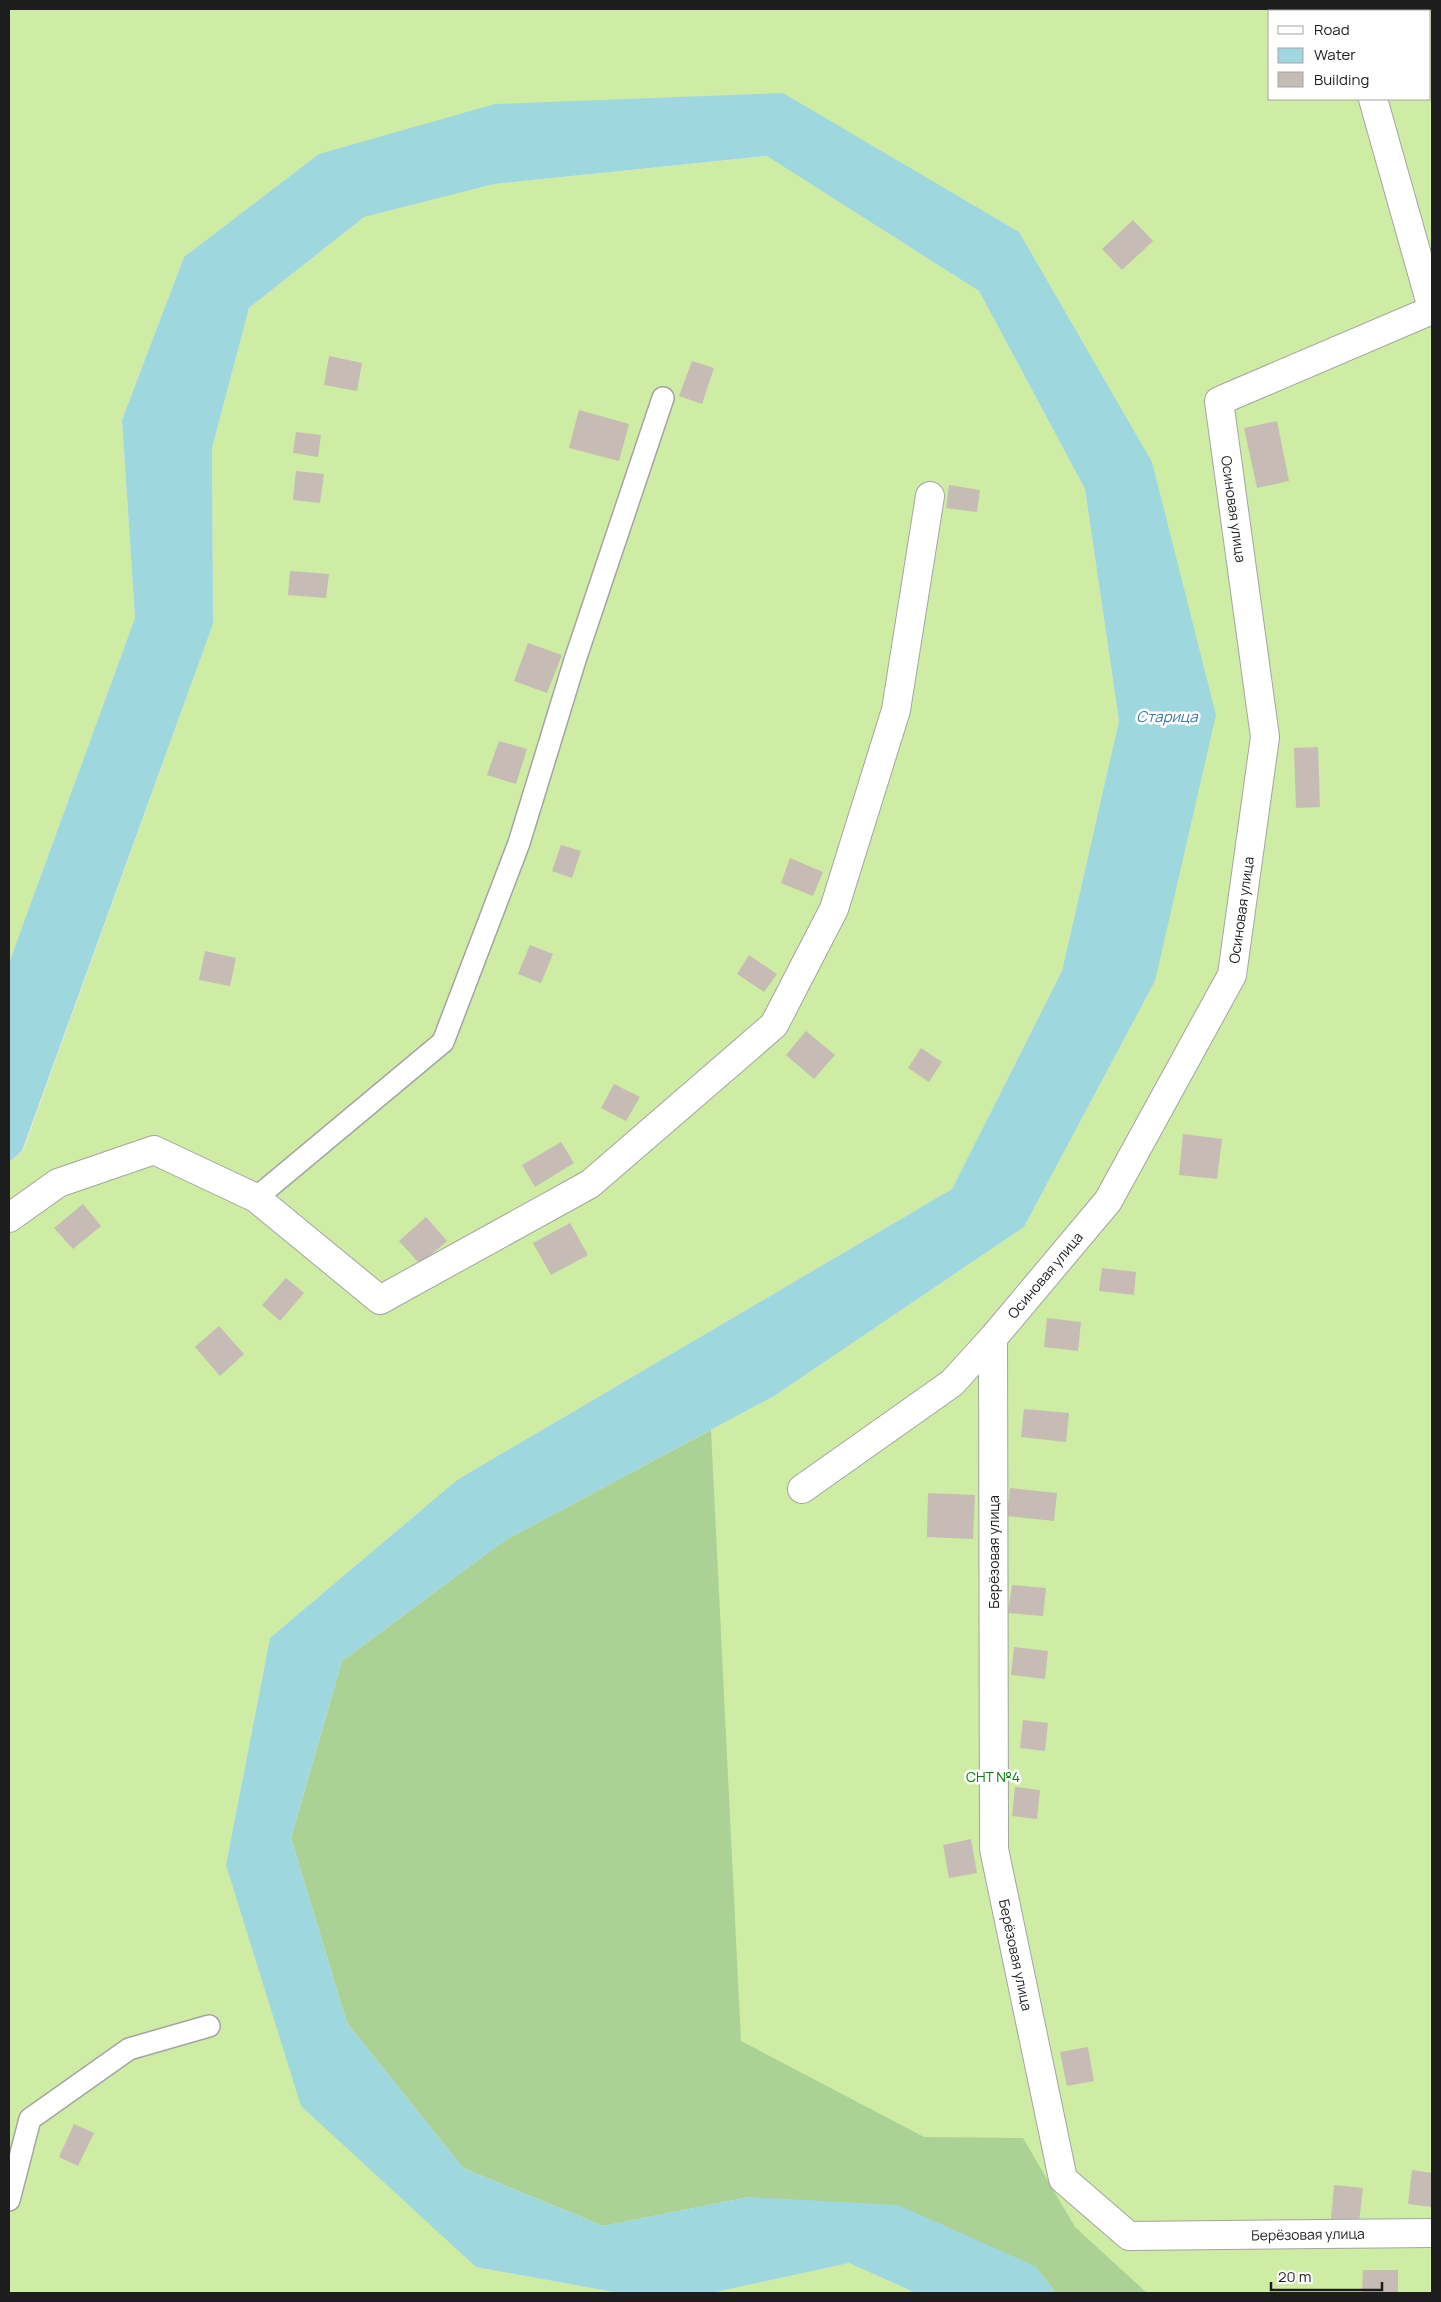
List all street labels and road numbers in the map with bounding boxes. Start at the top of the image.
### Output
street label: Осиновая улица [1217,454,1251,564]
street label: Осиновая улица [1224,855,1258,965]
street label: Осиновая улица [1003,1228,1087,1322]
street label: Берёзовая улица [984,1495,1003,1609]
street label: Берёзовая улица [995,1897,1037,2013]
street label: Берёзовая улица [1251,2224,1365,2244]

